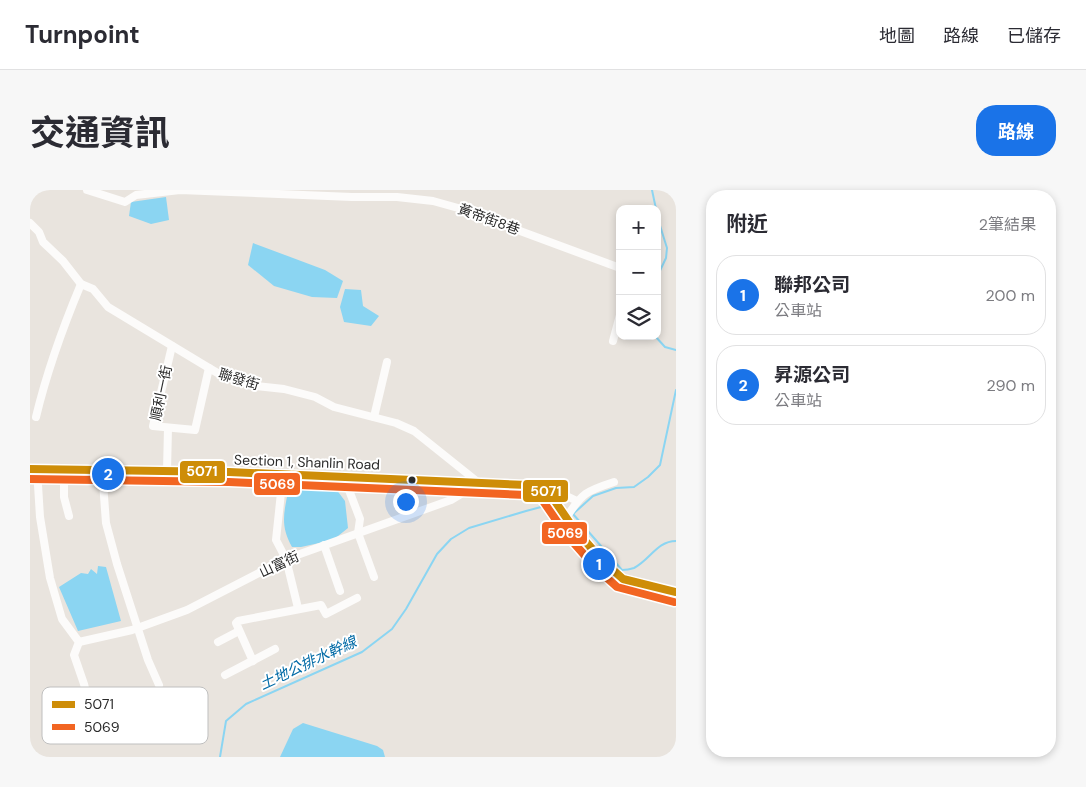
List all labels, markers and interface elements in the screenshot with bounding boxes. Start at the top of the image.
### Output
text: Turnpoint [25,19,140,50]
text: 地圖 [879,24,915,48]
text: 路線 [943,24,979,48]
text: 已儲存 [1007,24,1061,48]
button: 路線 [976,105,1056,156]
text: 交通資訊 [30,110,170,156]
street label: 黃帝街8巷 [456,200,522,238]
map controls [616,205,661,340]
button: + [616,205,661,250]
text: 附近 [726,210,768,238]
text: 2筆結果 [979,214,1036,235]
button: − [616,250,661,295]
text: 聯邦公司 [774,272,850,297]
text: 1 [740,285,746,306]
text: 200 m [986,285,1035,306]
button: layers [616,295,661,340]
text: 公車站 [774,300,822,321]
text: 昇源公司 [774,362,850,387]
street label: 順利一街 [146,364,176,422]
street label: 聯發街 [216,364,262,394]
text: 2 [738,375,748,396]
text: 290 m [986,375,1035,396]
text: 公車站 [774,390,822,411]
street label: Section 1, Shanlin Road [234,450,380,474]
pin: 2 [92,455,124,493]
line badge: 5071 [179,460,226,484]
text: 5071 [186,462,218,480]
line badge: 5069 [253,472,301,496]
text: 5069 [259,475,295,493]
unlabelled marker [407,475,417,485]
line badge: 5071 [522,479,569,503]
text: 5071 [530,482,562,500]
your location [393,489,419,515]
line badge: 5069 [541,521,588,545]
text: 5069 [547,524,583,542]
pin: 1 [583,545,615,583]
street label: 山富街 [256,547,302,581]
water label: 土地公排水幹線 [256,631,362,694]
legend [42,687,208,744]
text: 5071 [84,695,114,713]
text: 5069 [84,718,120,736]

